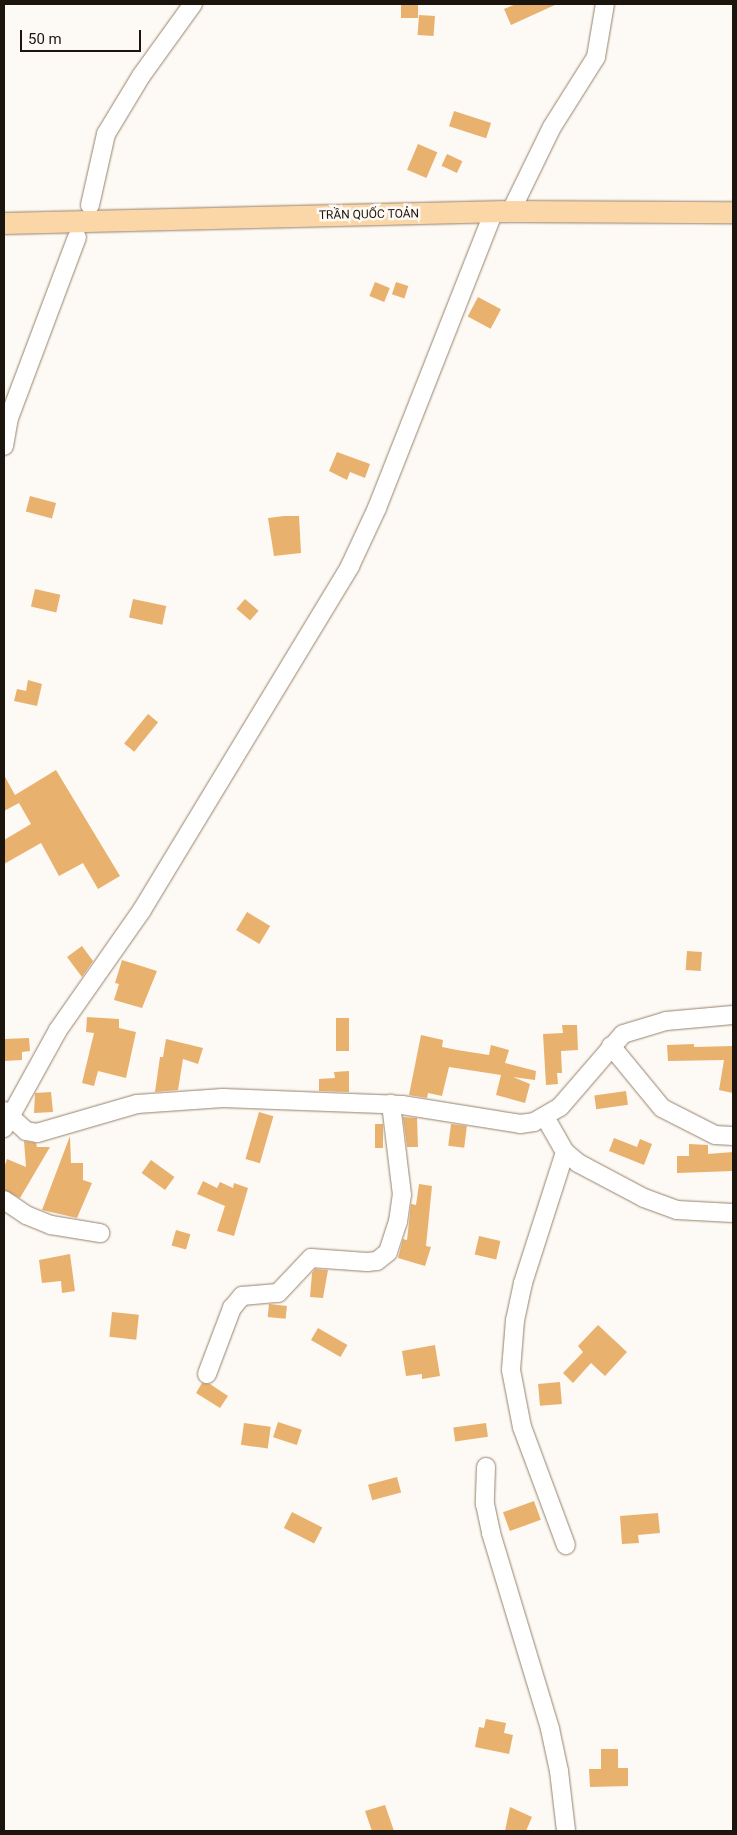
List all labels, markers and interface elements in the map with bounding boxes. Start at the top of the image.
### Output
scale bar [22,20,144,52]
text: 50 m [28,30,62,48]
street label: TRẦN QUỐC TOẢN [319,207,419,223]

